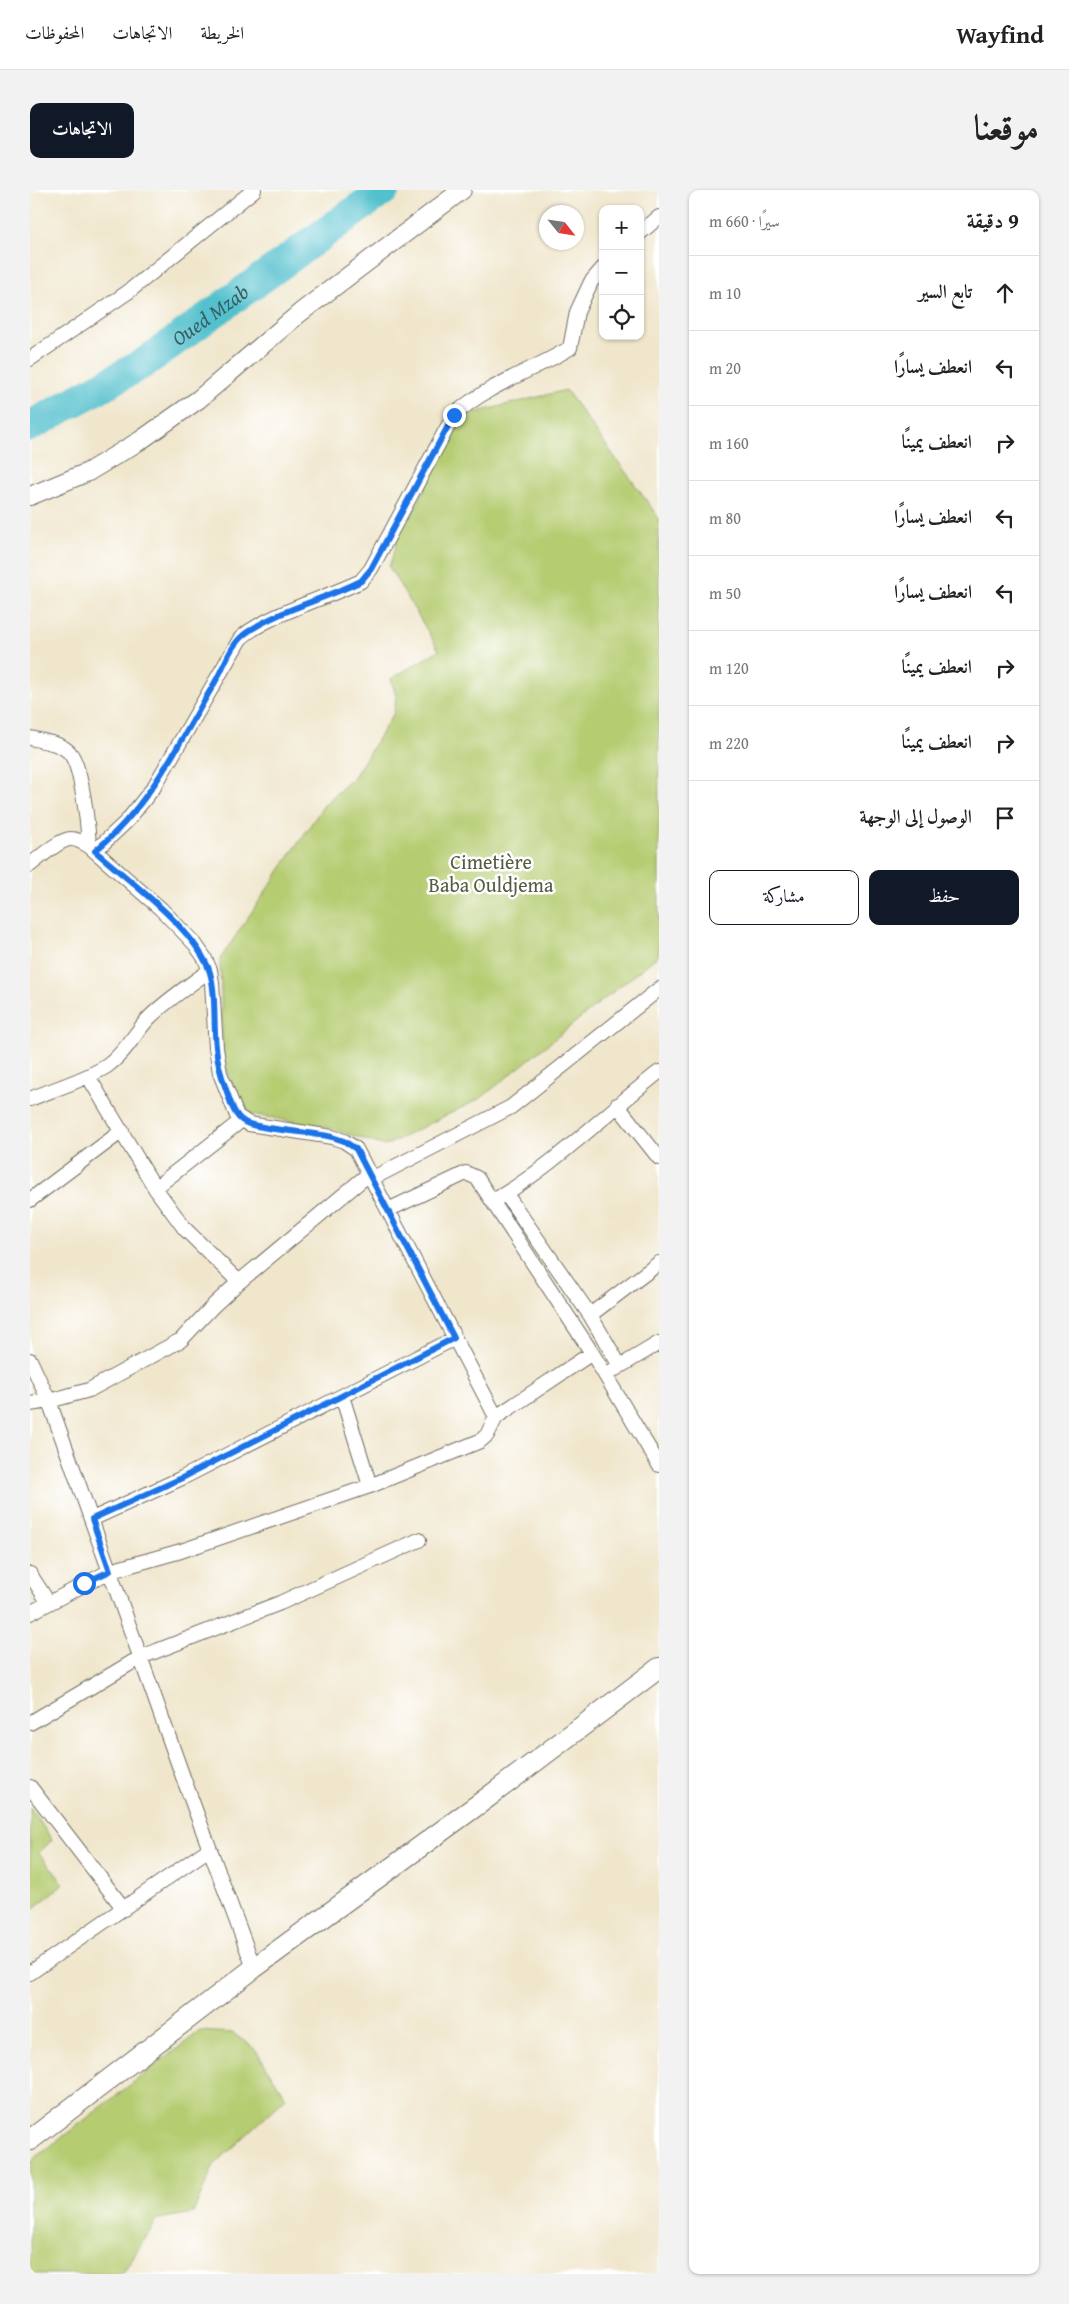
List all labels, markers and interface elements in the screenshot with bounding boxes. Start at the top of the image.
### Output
text: Wayfind [956,17,1044,52]
text: المحفوظات [25,19,84,46]
text: الاتجاهات [112,19,172,46]
text: الخريطة [200,19,244,46]
text: موقعنا [974,101,1039,152]
button: الاتجاهات [30,103,134,158]
north arrow [539,205,584,250]
map controls [599,205,644,340]
button: + [599,205,644,250]
text: 9 دقيقة [967,205,1019,236]
text: سيرًا · 660 m [709,209,780,233]
button: − [599,250,644,295]
water label: Oued Mzab [165,276,255,353]
text: تابع السير [918,277,972,305]
icon: ahead [991,279,1019,307]
text: 10 m [709,281,741,305]
button: locate [599,295,644,340]
text: انعطف يسارًا [894,352,972,380]
icon: left [991,354,1019,382]
text: 20 m [709,356,741,380]
route end [443,404,466,427]
text: انعطف يمينًا [902,427,972,455]
icon: right [991,429,1019,457]
text: 160 m [709,431,749,455]
text: انعطف يسارًا [894,502,972,530]
icon: left [991,504,1019,532]
text: 80 m [709,506,741,530]
text: انعطف يسارًا [894,577,972,605]
icon: left [991,579,1019,607]
text: 50 m [709,581,741,605]
text: انعطف يمينًا [902,652,972,680]
icon: right [991,654,1019,682]
text: 120 m [709,656,749,680]
text: انعطف يمينًا [902,727,972,755]
icon: right [991,729,1019,757]
text: 220 m [709,731,749,755]
text: الوصول إلى الوجهة [860,802,972,830]
icon: arrive [991,804,1019,832]
park label: Cimetière Baba Ouldjema [429,847,554,899]
button: مشاركة [709,870,859,925]
button: حفظ [869,870,1019,925]
route start [73,1572,96,1595]

